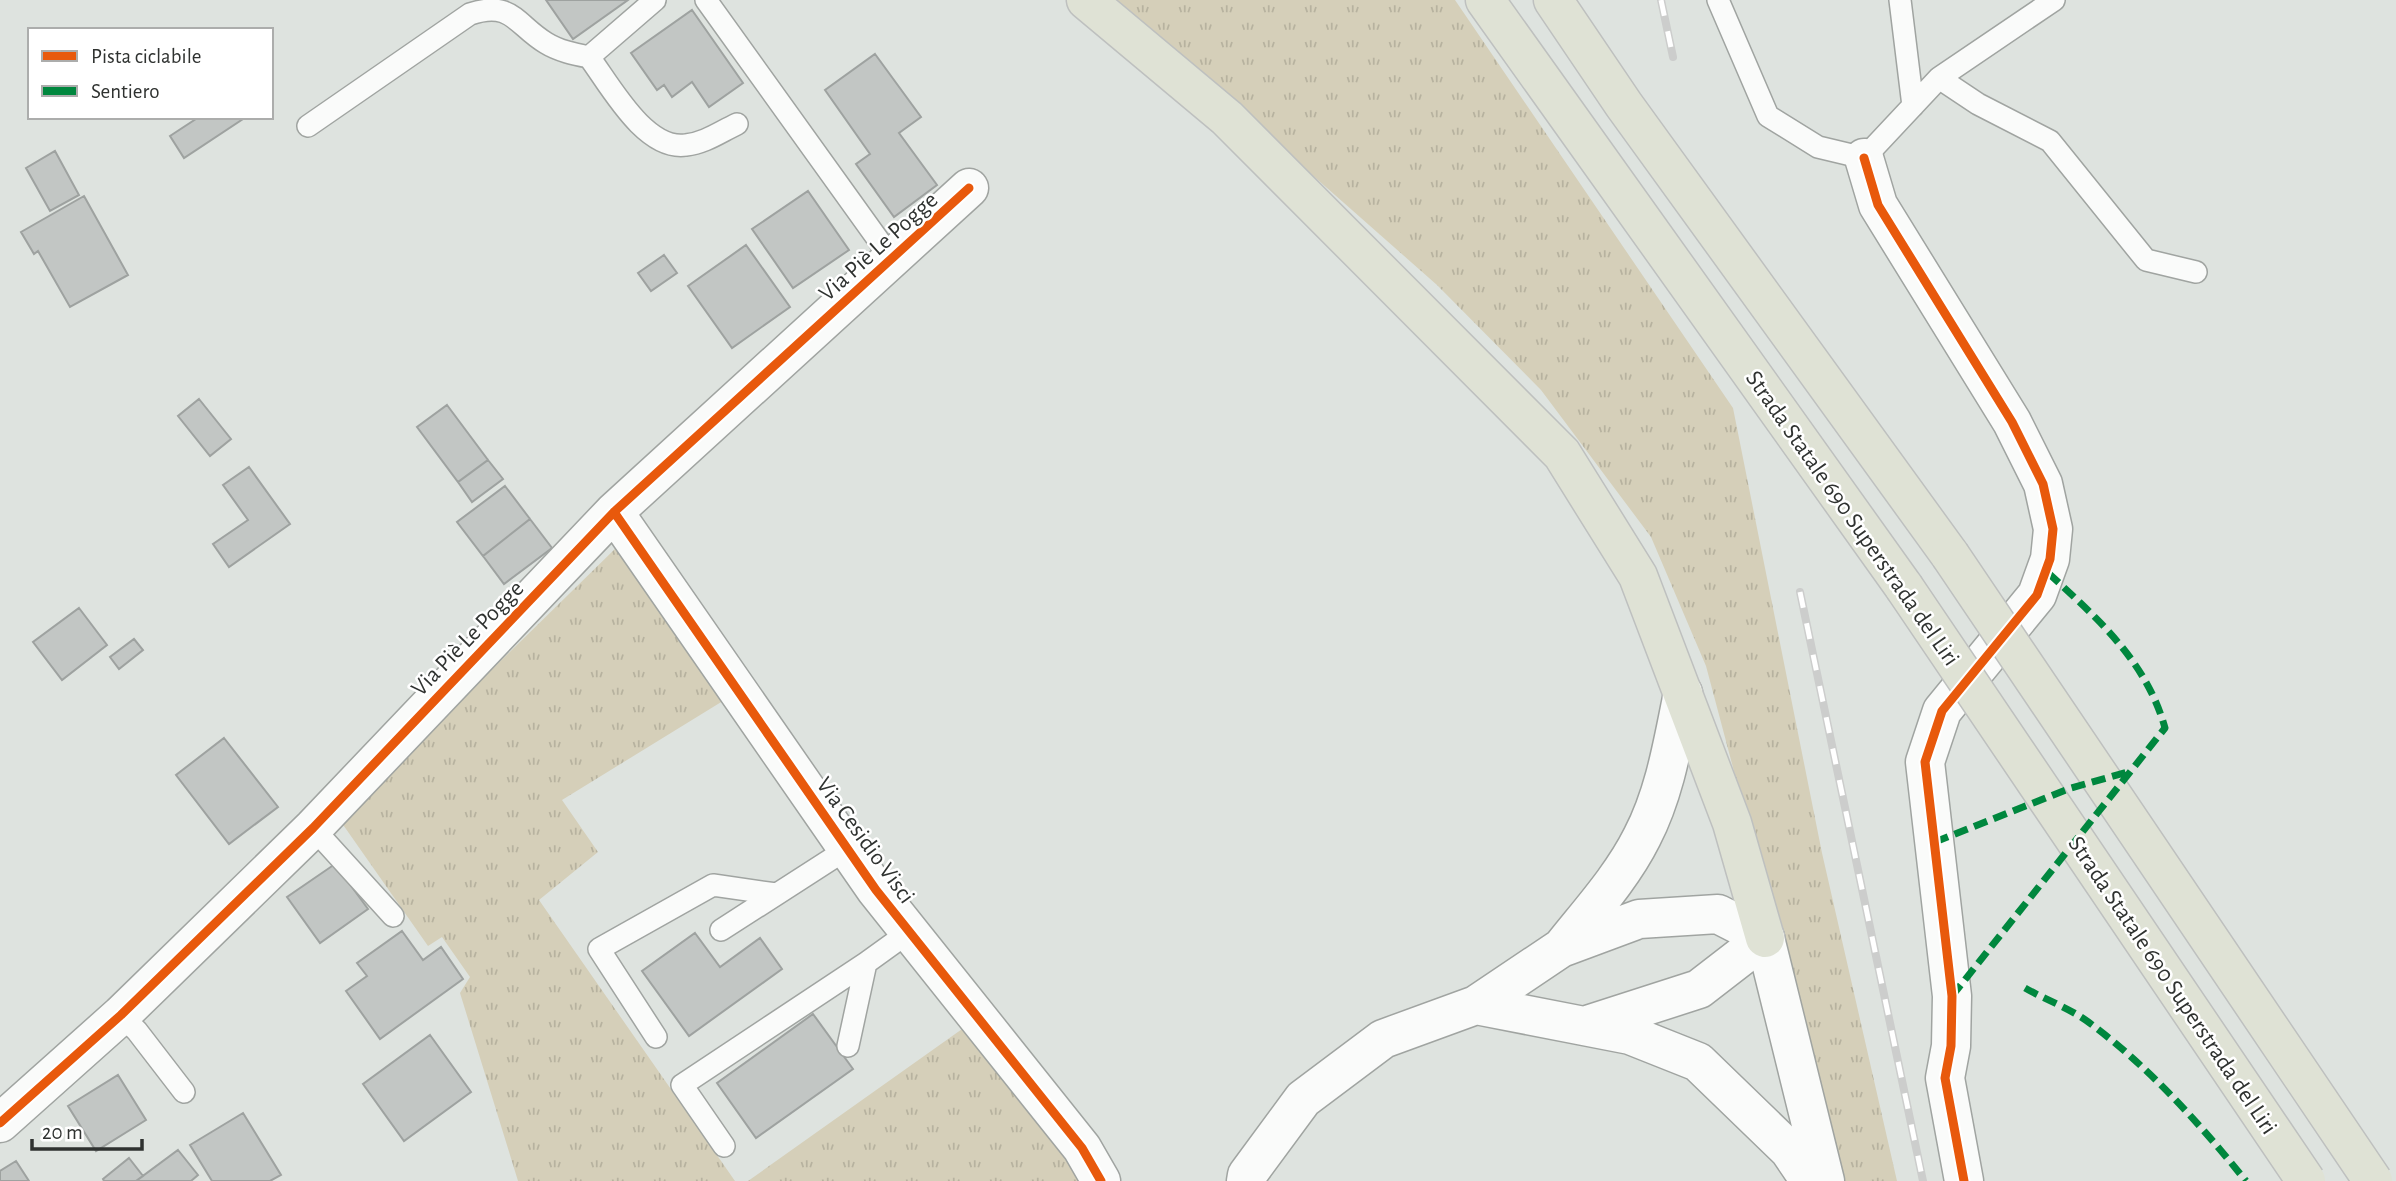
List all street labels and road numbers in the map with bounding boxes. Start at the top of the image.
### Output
street label: Via Piè Le Pogge [815,188,942,306]
street label: Strada Statale 690 Superstrada del Liri [1741,367,1964,670]
street label: Via Piè Le Pogge [407,576,528,701]
street label: Via Cesidio Visci [812,773,919,908]
street label: Strada Statale 690 Superstrada del Liri [2063,832,2281,1139]

